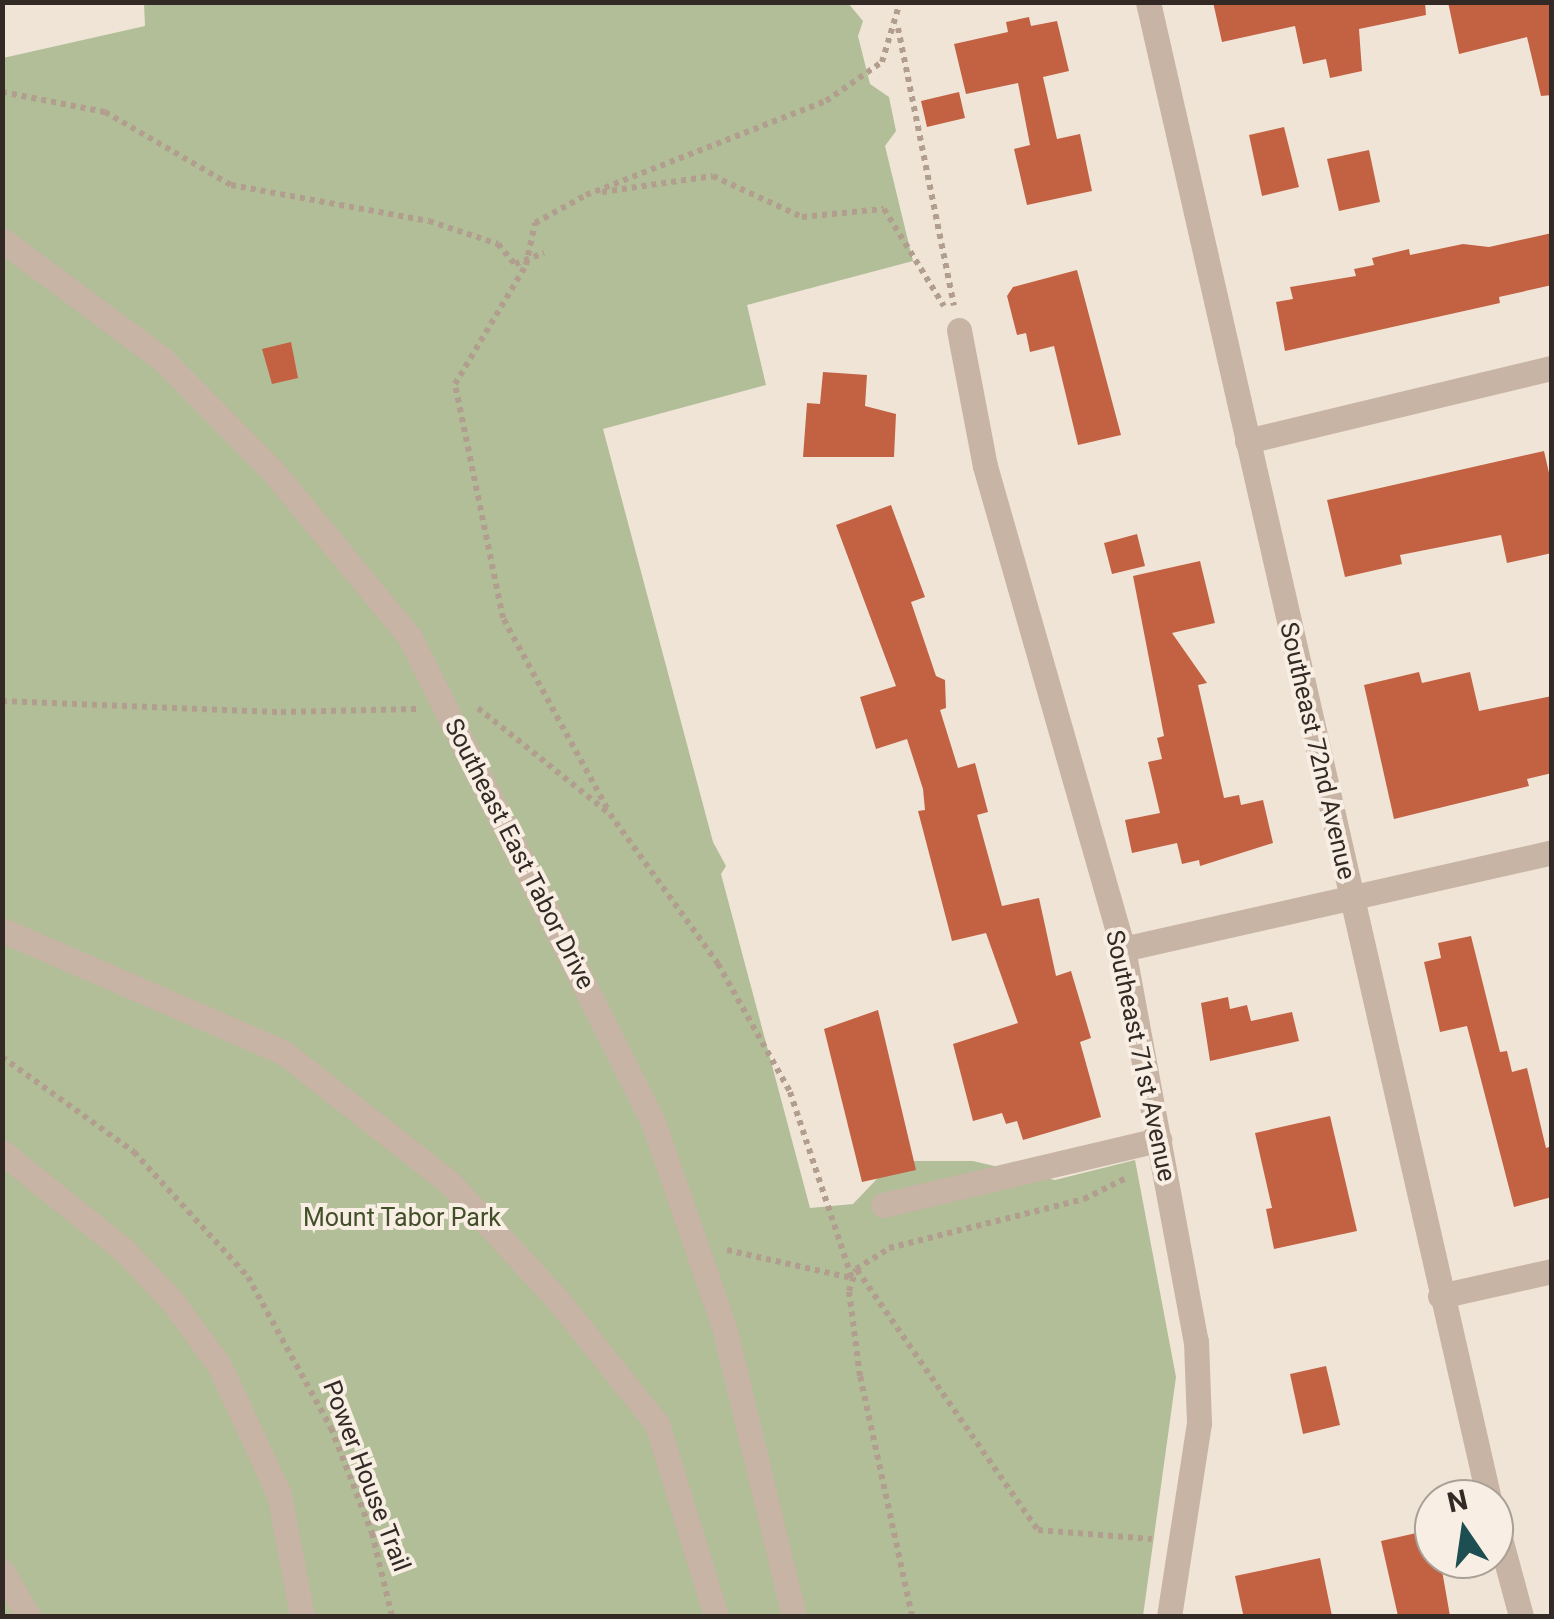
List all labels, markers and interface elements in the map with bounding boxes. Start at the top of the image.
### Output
street label: Southeast 72nd Avenue [1273,620,1361,882]
street label: Southeast East Tabor Drive [437,713,601,995]
street label: Southeast 71st Avenue [1099,928,1181,1184]
park label: Mount Tabor Park [303,1203,501,1233]
street label: Power House Trail [316,1376,416,1576]
north arrow [1414,1479,1514,1579]
text: N [1444,1483,1471,1520]

